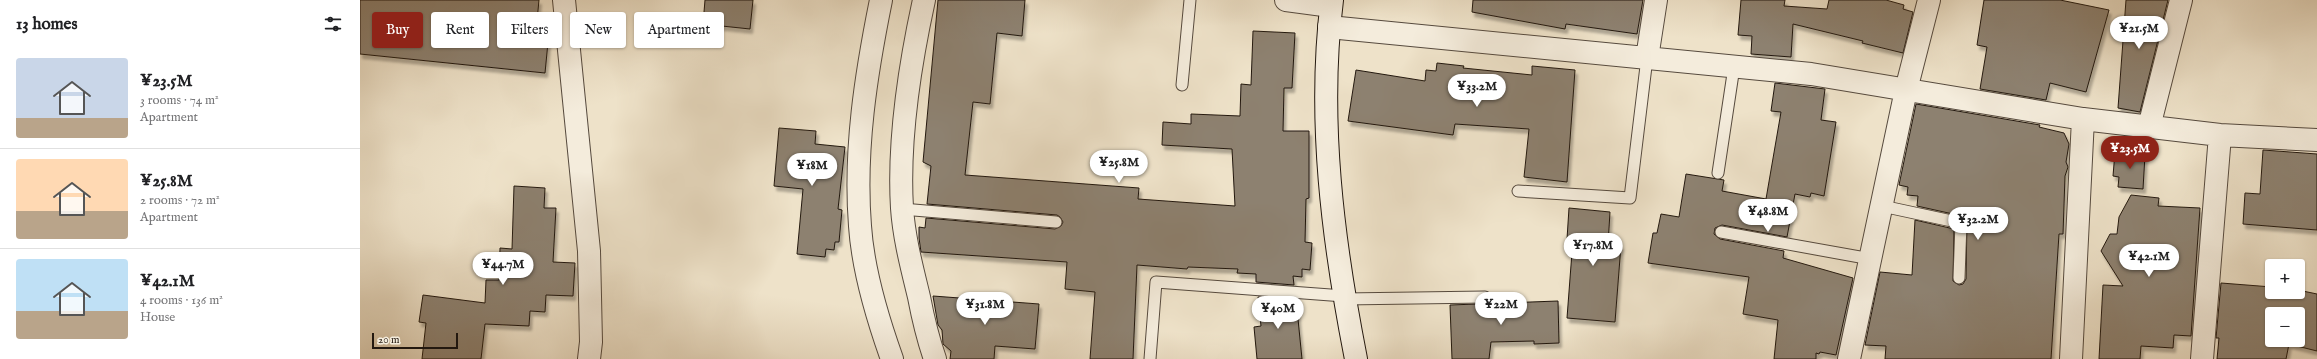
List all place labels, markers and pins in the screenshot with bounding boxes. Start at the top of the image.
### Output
pin: ¥21.5M [2106,16,2172,50]
pin: ¥33.2M [1444,74,1510,108]
pin: ¥23.5M [2097,136,2163,170]
pin: ¥25.8M [1086,150,1152,184]
pin: ¥18M [788,153,836,187]
pin: ¥48.8M [1735,199,1801,233]
pin: ¥32.2M [1945,207,2011,241]
pin: ¥17.8M [1560,233,1626,267]
pin: ¥42.1M [2116,244,2182,278]
pin: ¥44.7M [470,252,536,286]
pin: ¥31.8M [952,292,1018,326]
pin: ¥22M [1477,292,1525,326]
pin: ¥40M [1254,296,1302,330]

